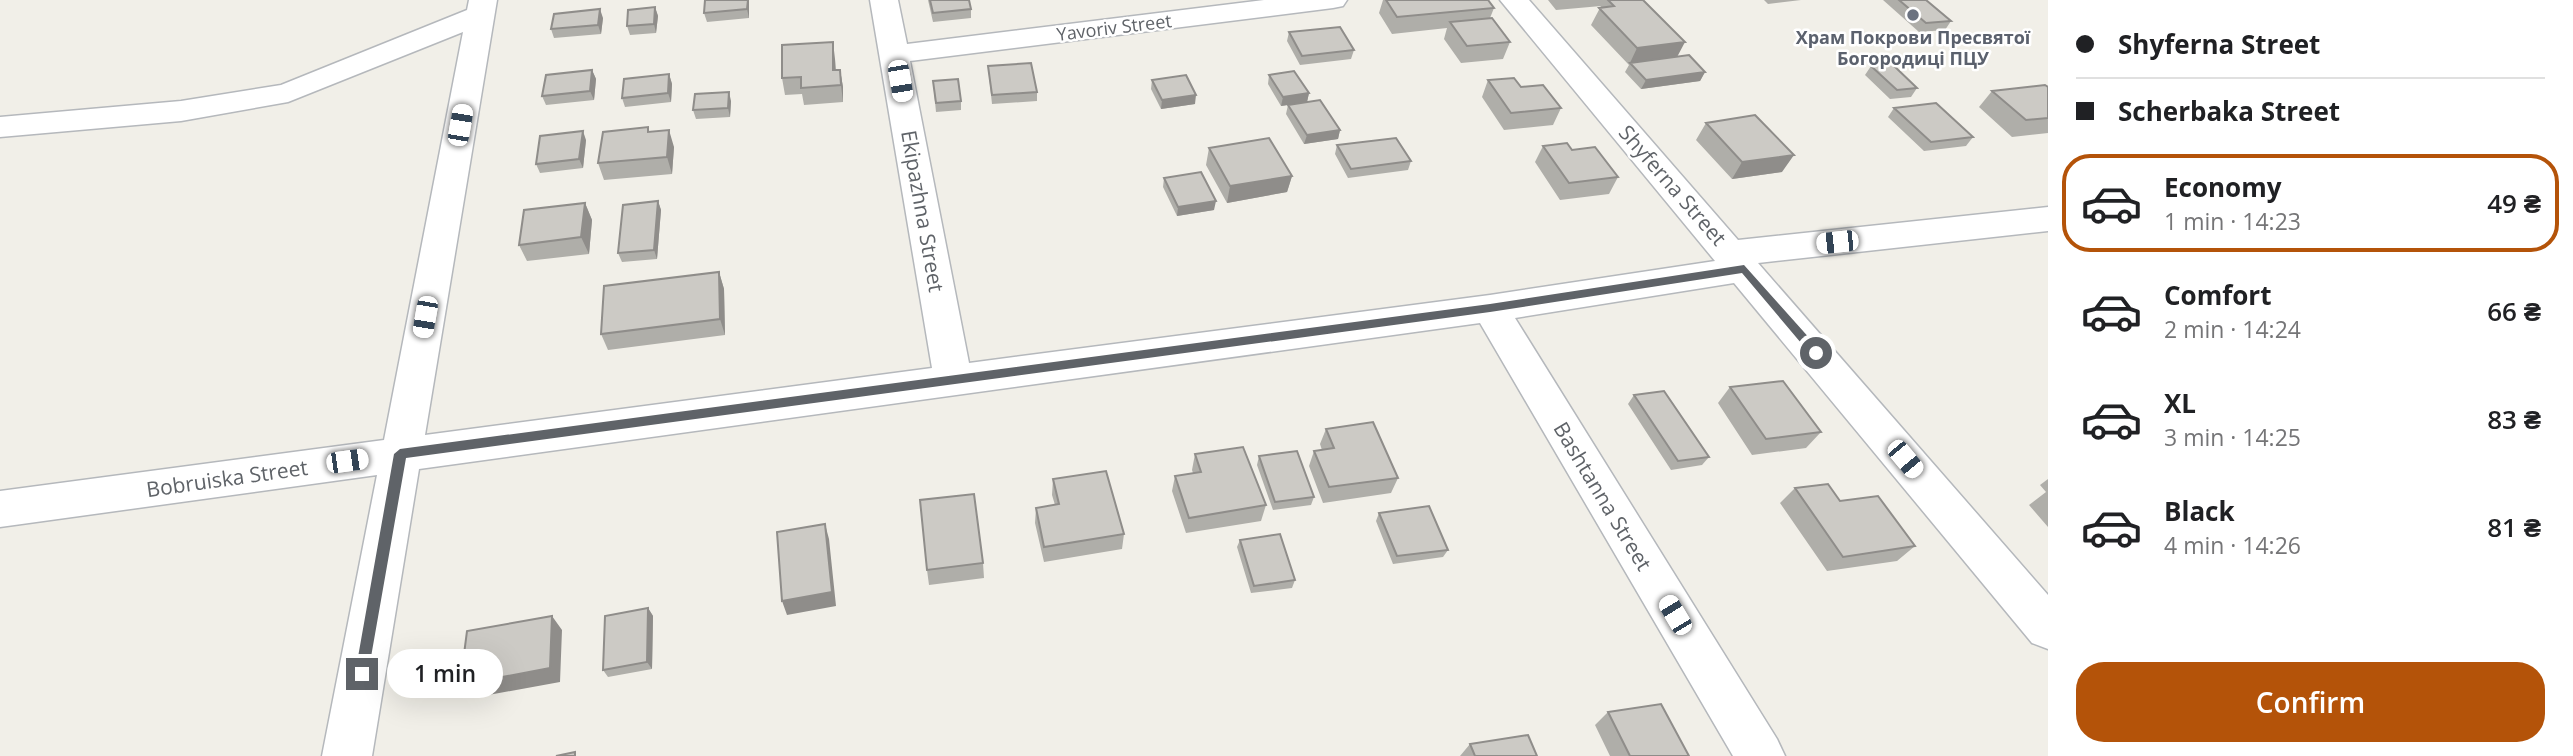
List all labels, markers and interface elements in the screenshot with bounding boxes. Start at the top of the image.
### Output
marker: Храм Покрови Пресвятої Богородиці ПЦУ [1905,7,1921,23]
street label: Yavoriv Street [1055,8,1173,46]
place label: Храм Покрови Пресвятої Богородиці ПЦУ [1796,25,2031,70]
text: Shyferna Street [2118,26,2320,62]
car [887,58,914,104]
text: Scherbaka Street [2118,93,2340,129]
car [447,102,474,148]
street label: Shyferna Street [1613,119,1733,251]
street label: Ekipazhna Street [895,128,951,294]
text: Economy [2164,169,2282,205]
icon: car [2080,172,2143,235]
text: 49 ₴ [2487,185,2541,221]
text: 1 min · 14:23 [2164,205,2301,237]
car [1816,229,1859,255]
text: Comfort [2164,277,2271,313]
icon: car [2080,280,2143,343]
text: 66 ₴ [2487,293,2541,329]
car [412,294,439,340]
text: 2 min · 14:24 [2164,313,2301,345]
route start [1800,337,1832,369]
text: XL [2164,385,2196,421]
icon: car [2080,388,2143,451]
text: 83 ₴ [2487,401,2541,437]
street label: Bashtanna Street [1548,416,1658,576]
text: 3 min · 14:25 [2164,421,2301,453]
car [1884,436,1927,482]
car [325,448,370,474]
street label: Bobruiska Street [145,453,309,503]
text: Black [2164,493,2235,529]
icon: car [2080,496,2143,559]
text: 81 ₴ [2487,509,2541,545]
text: 4 min · 14:26 [2164,529,2301,561]
car [1656,592,1695,638]
callout: 1 min [386,650,502,698]
text: 1 min [414,657,476,689]
route end [346,658,378,690]
button: Confirm [2076,662,2545,742]

